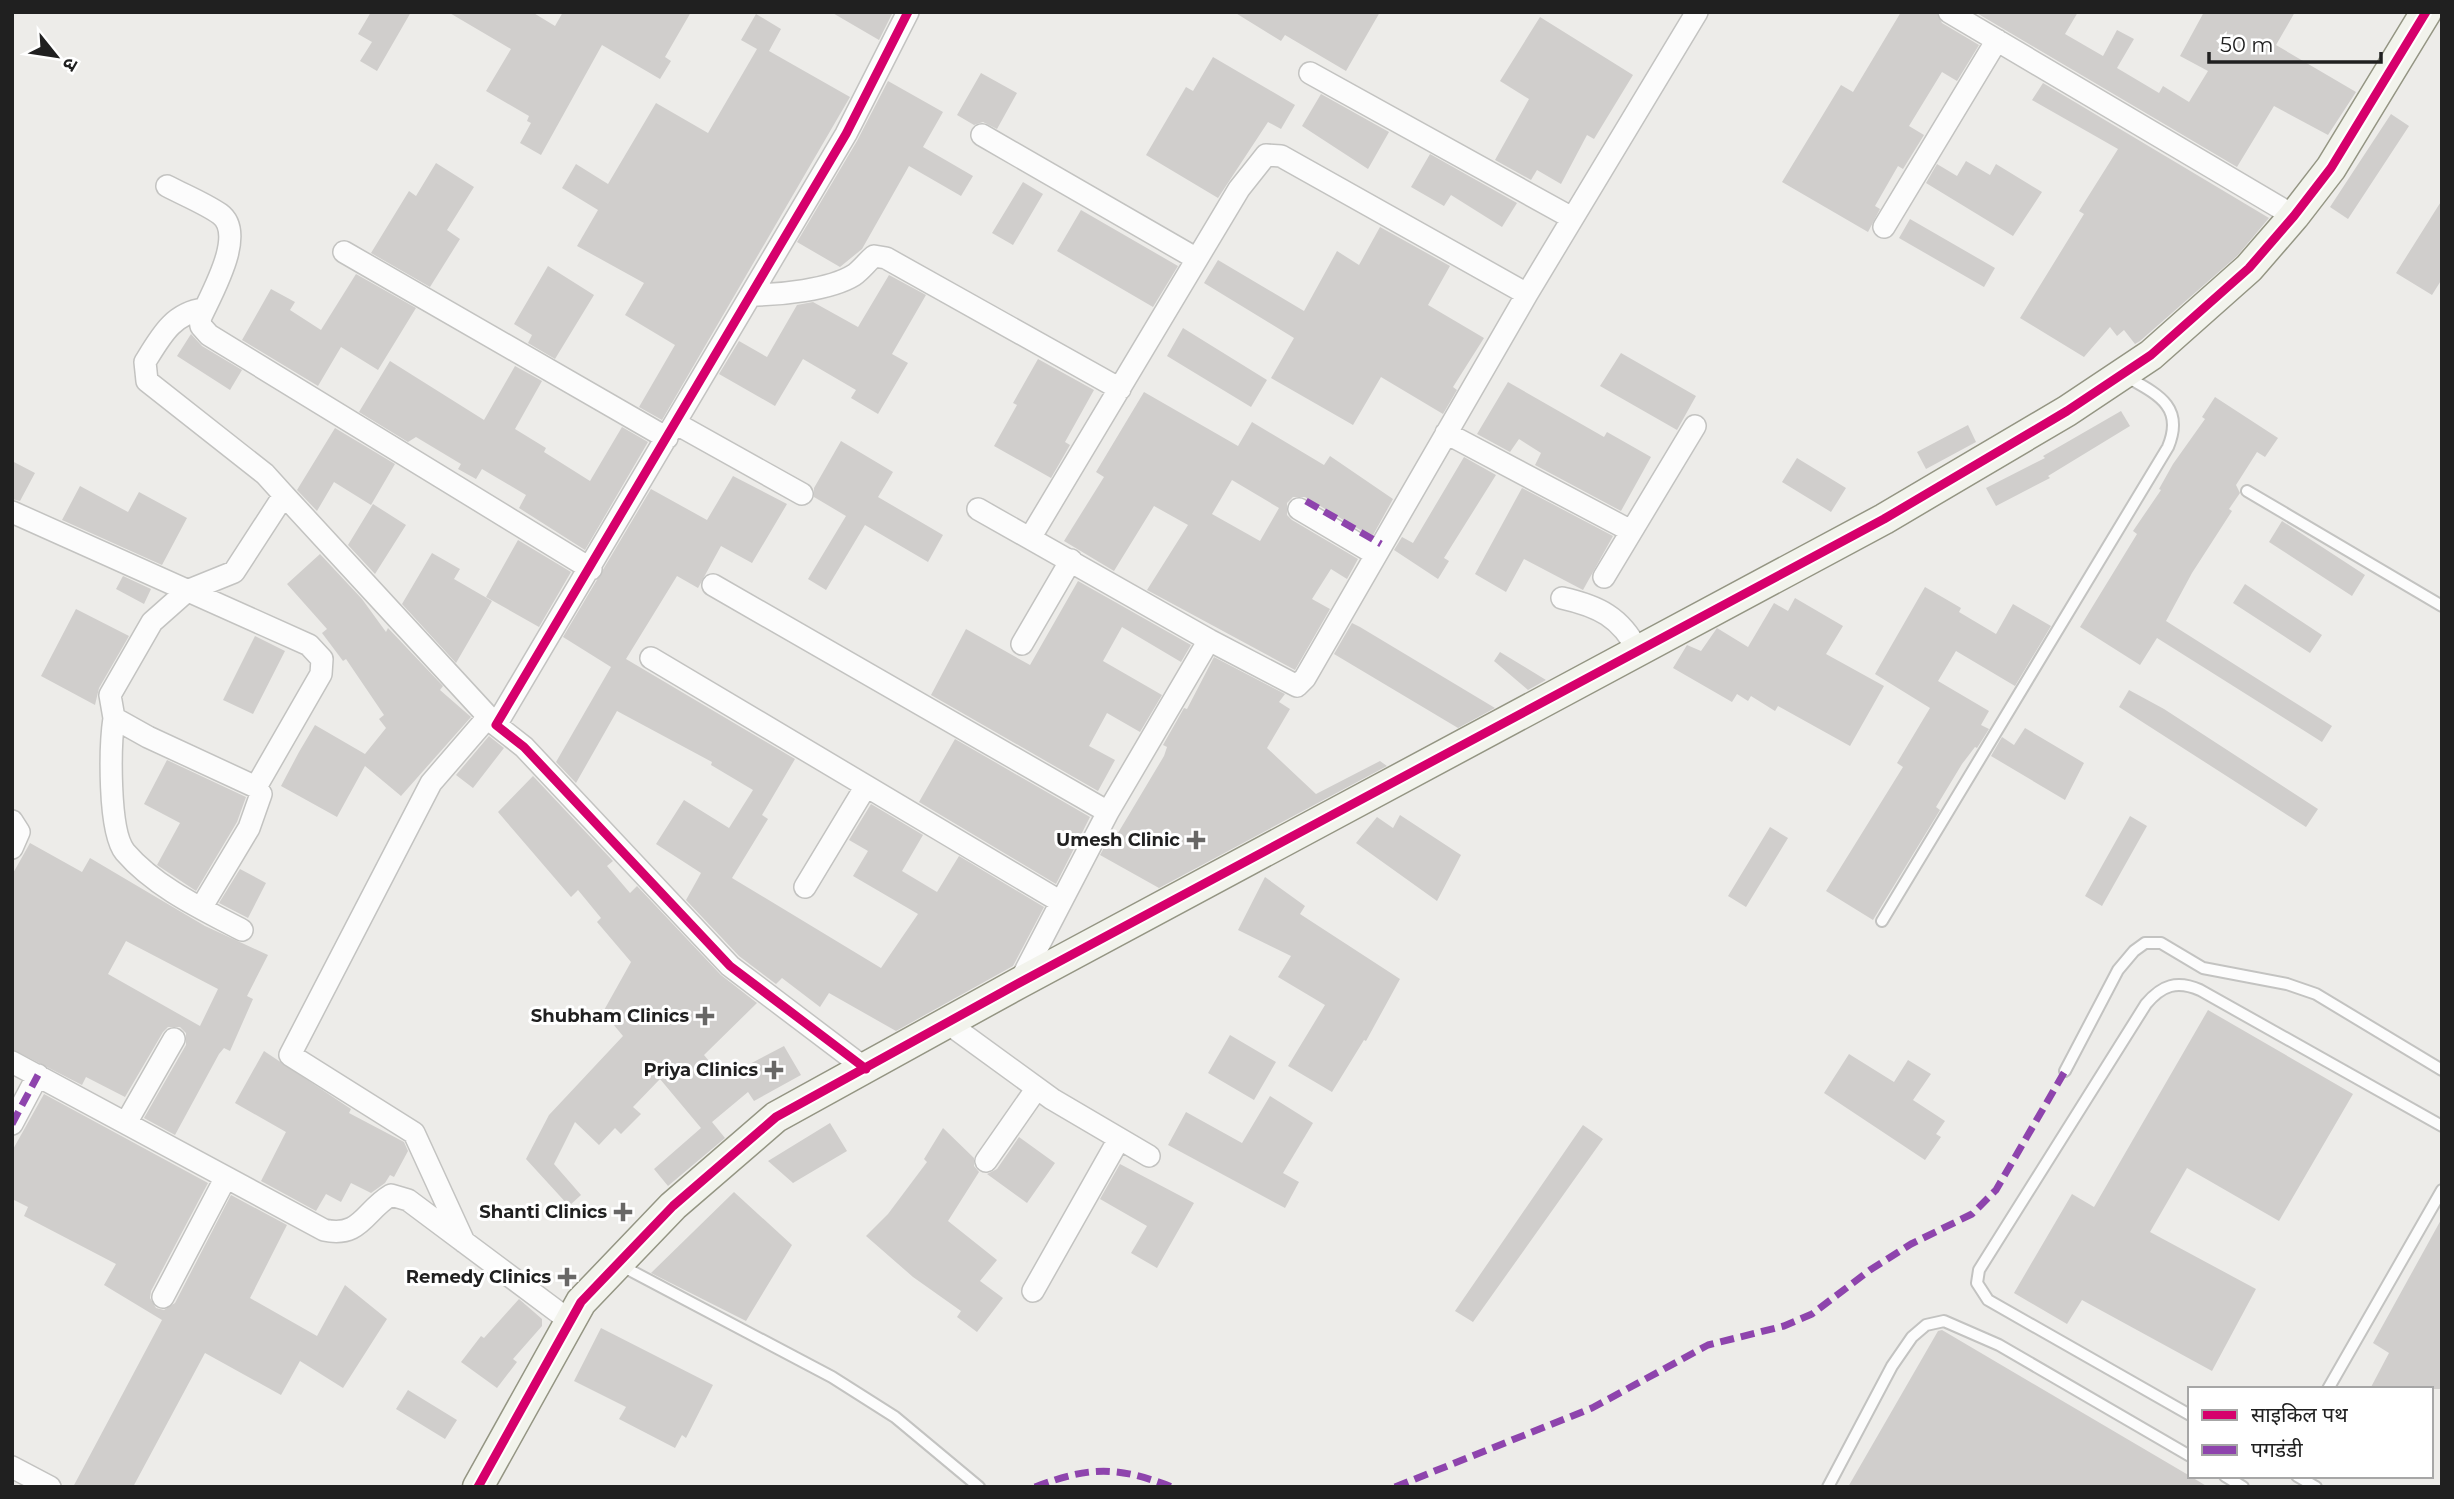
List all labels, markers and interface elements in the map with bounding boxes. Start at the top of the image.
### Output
north arrow [21,21,91,91]
scale bar [2209,21,2380,65]
text: 50 m [2220,32,2274,57]
text: उ [57,54,83,76]
place label: Umesh Clinic [1056,829,1180,851]
marker: Umesh Clinic [1186,830,1206,850]
place label: Shubham Clinics [531,1005,689,1027]
marker: Shubham Clinics [695,1006,715,1026]
place label: Priya Clinics [643,1059,758,1081]
marker: Priya Clinics [764,1060,784,1080]
place label: Shanti Clinics [479,1201,607,1223]
marker: Shanti Clinics [613,1202,633,1222]
place label: Remedy Clinics [406,1266,551,1288]
marker: Remedy Clinics [557,1267,577,1287]
legend [2188,1387,2433,1478]
text: साइकिल पथ [2251,1402,2348,1427]
text: पगडंडी [2251,1437,2303,1462]

